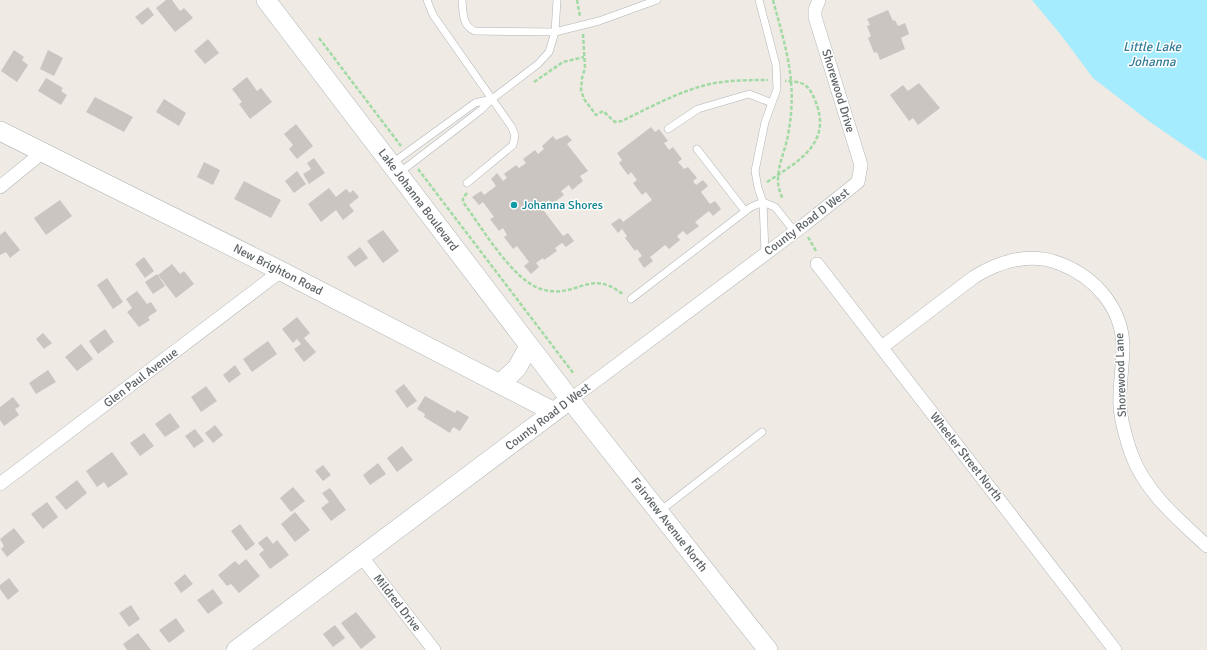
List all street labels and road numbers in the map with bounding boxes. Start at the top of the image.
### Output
street label: Shorewood Drive [818,48,858,134]
street label: Lake Johanna Boulevard [375,146,461,254]
street label: County Road D West [761,185,853,259]
street label: New Brighton Road [231,241,325,299]
street label: Shorewood Lane [1112,333,1130,417]
street label: Glen Paul Avenue [101,345,181,411]
street label: County Road D West [502,380,594,454]
street label: Wheeler Street North [927,409,1005,505]
street label: Fairview Avenue North [627,475,711,575]
street label: Mildred Drive [370,571,424,635]

